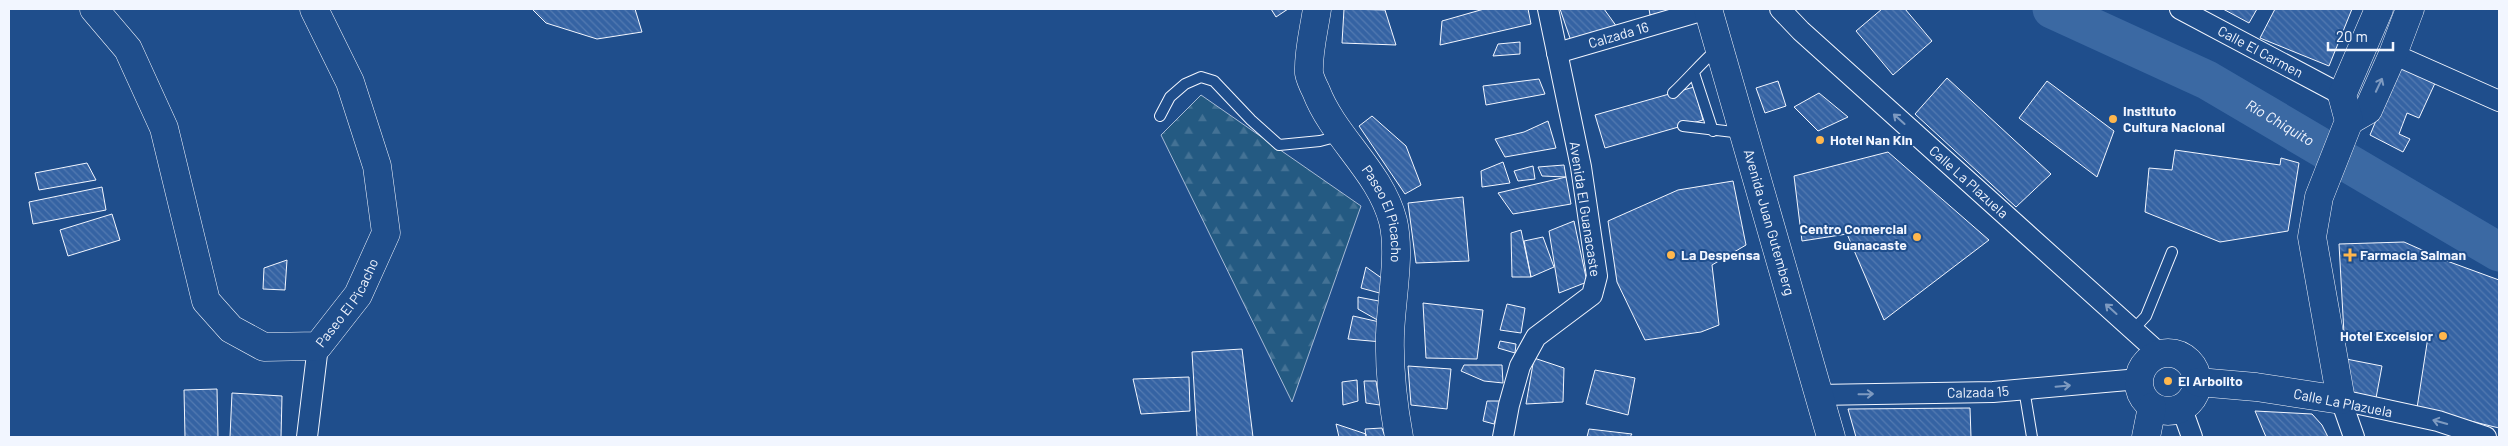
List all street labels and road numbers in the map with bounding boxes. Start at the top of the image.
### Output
street label: Calzada 16 [1586,18,1650,51]
street label: Calle El Carmen [2215,22,2306,81]
street label: Avenida El Guanacaste [1566,140,1605,278]
street label: Calle La Plazuela [1926,142,2012,221]
street label: Avenida Juan Gutemberg [1741,147,1799,297]
street label: Paseo El Picacho [1359,161,1405,263]
street label: Paseo El Picacho [311,255,381,350]
street label: Calzada 15 [1947,382,2010,401]
street label: Calle La Plazuela [2292,385,2394,420]

